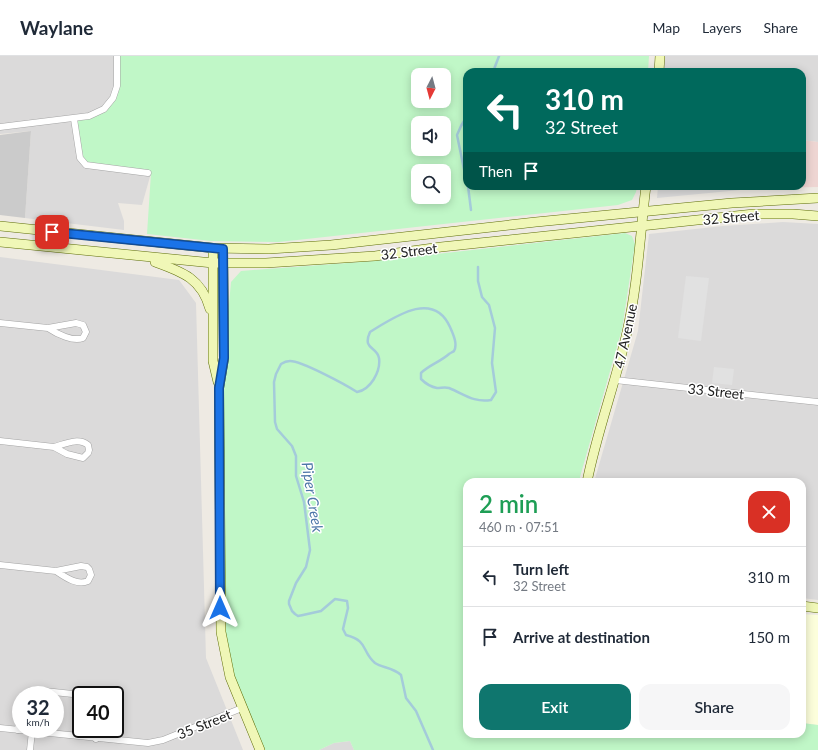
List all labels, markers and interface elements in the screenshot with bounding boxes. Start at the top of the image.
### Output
text: Waylane [20,16,93,39]
text: Map [652,19,680,36]
text: Layers [702,19,742,36]
text: Share [764,19,798,36]
north arrow [411,68,451,108]
map controls [411,68,451,204]
text: 310 m [545,82,624,116]
icon: left [479,84,531,136]
button: sound [411,116,451,156]
text: 32 Street [545,116,618,138]
icon: arrive [520,160,542,182]
text: Then [479,162,512,180]
button: search [411,164,451,204]
street label: 32 Street [702,206,760,228]
pin [35,215,69,249]
icon: arrive [41,221,63,243]
street label: 32 Street [380,239,438,263]
street label: 47 Avenue [610,302,640,370]
street label: 33 Street [687,380,745,402]
water label: Piper Creek [299,461,328,534]
text: 2 min [479,489,538,518]
button: close [748,491,790,533]
text: 460 m · 07:51 [479,519,559,535]
text: Turn left [513,560,569,578]
icon: left [479,566,501,588]
text: 310 m [748,568,790,586]
text: 32 Street [513,578,566,594]
position arrow [199,587,241,629]
icon: arrive [479,626,501,648]
text: Arrive at destination [513,628,650,646]
text: 150 m [748,628,790,646]
button: Exit [479,684,631,730]
button: Share [639,684,790,730]
speed limit sign: 40 [72,686,124,738]
text: 32 [26,695,50,719]
street label: 35 Street [175,706,233,742]
text: km/h [26,716,50,728]

